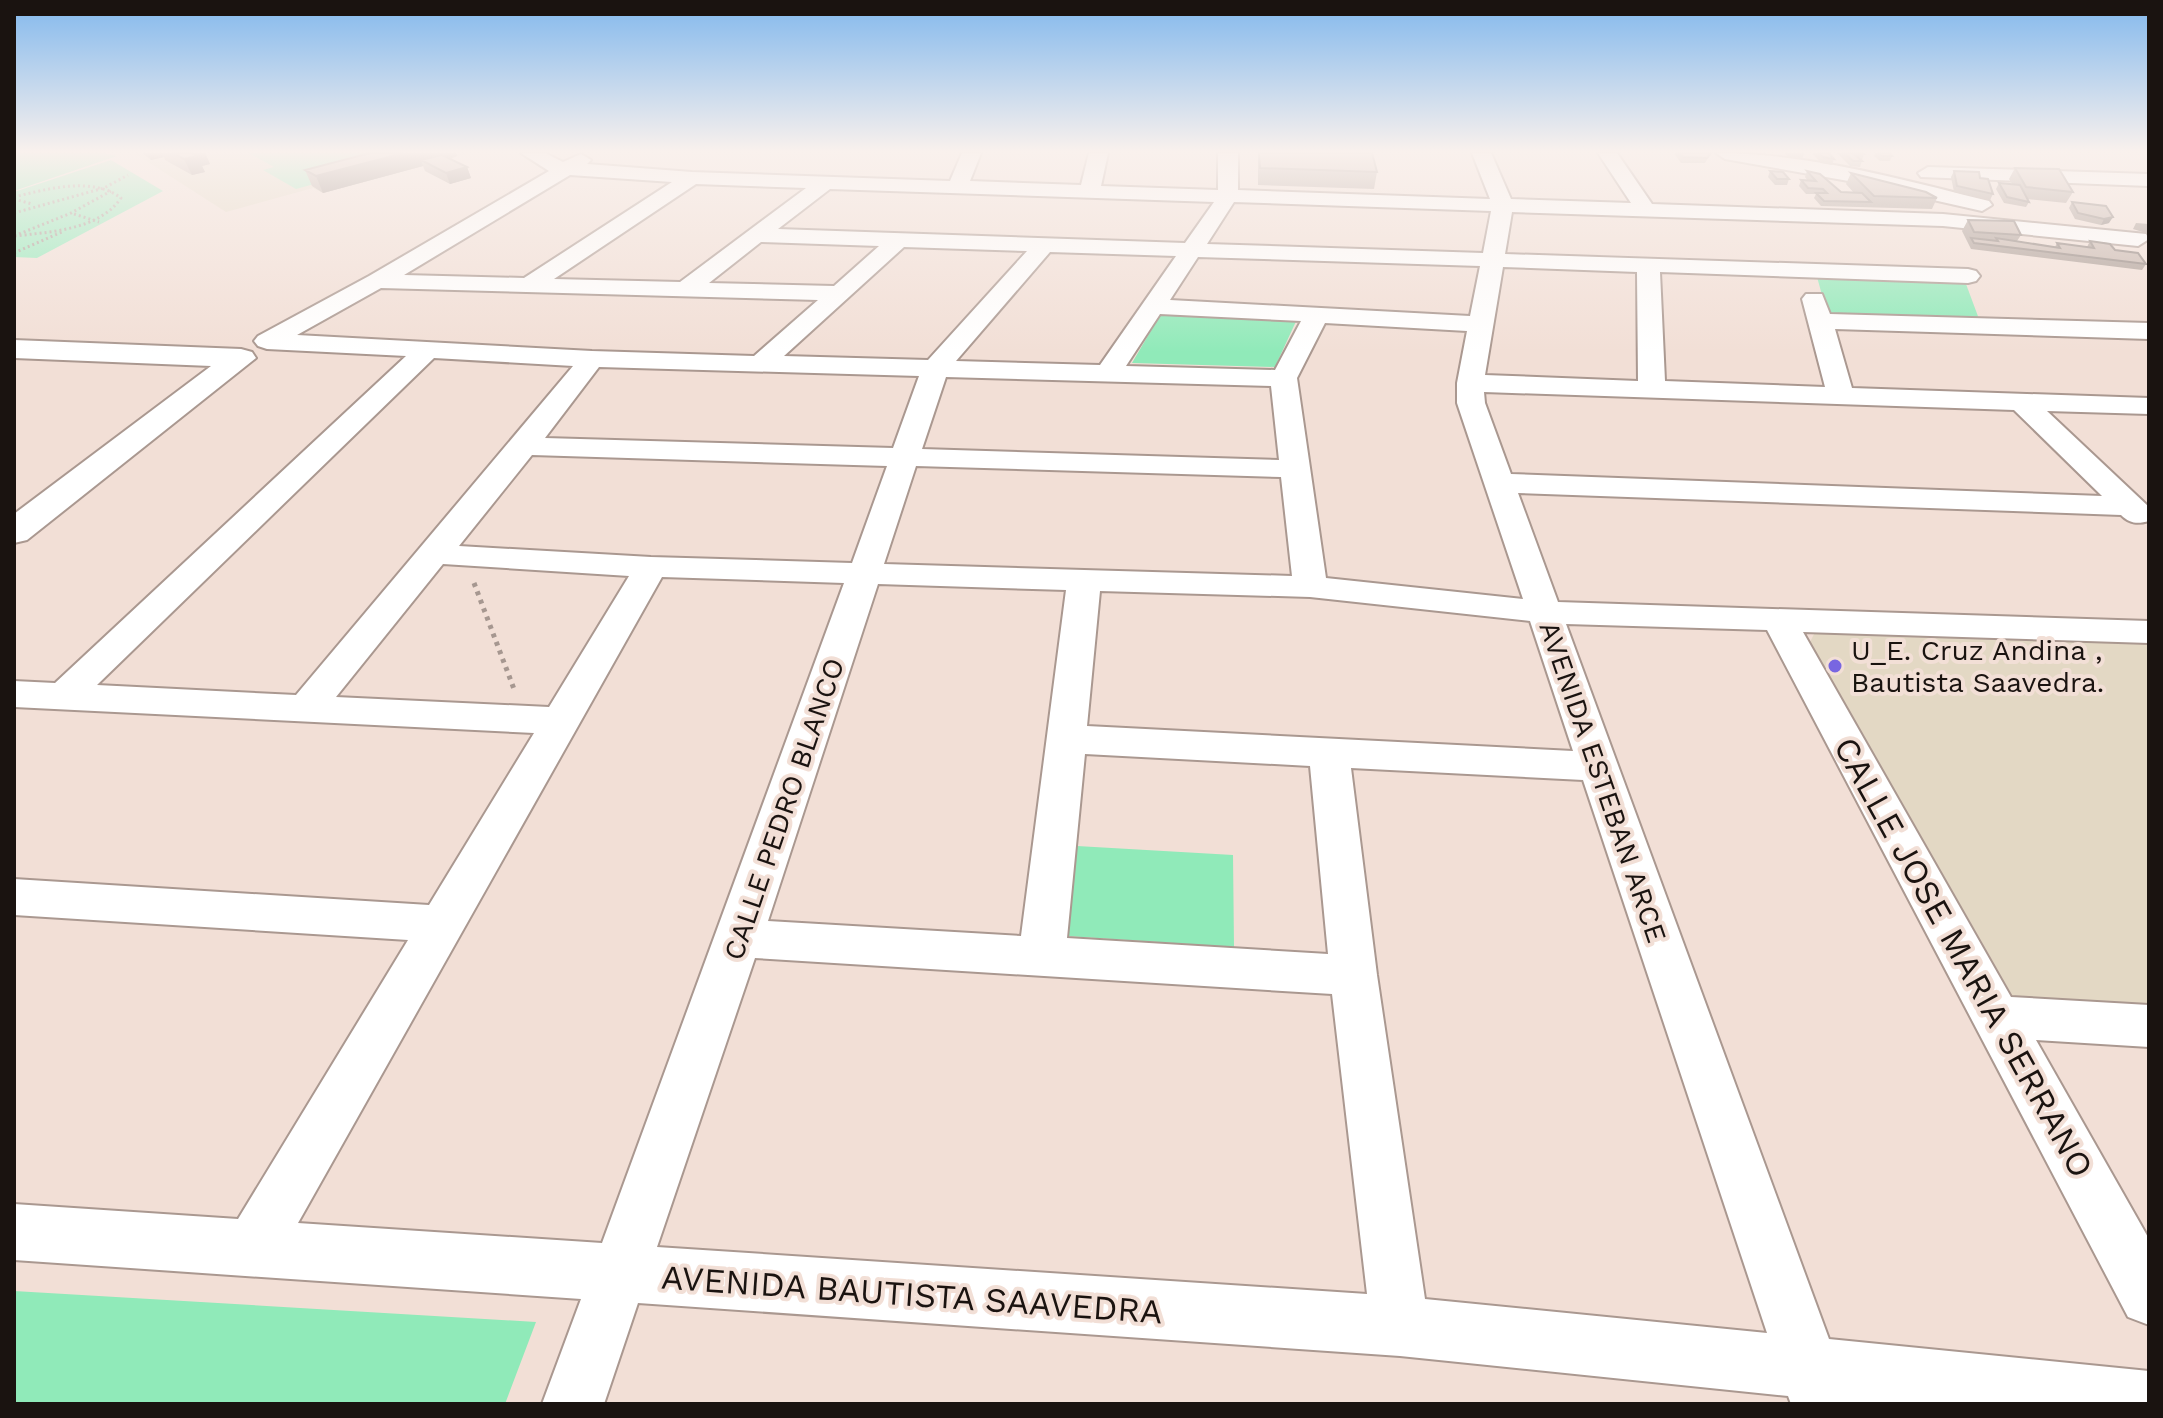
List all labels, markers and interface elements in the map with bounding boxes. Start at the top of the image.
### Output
street label: AVENIDA ESTEBAN ARCE [1532,617,1674,947]
place label: U_E. Cruz Andina , Bautista Saavedra. [1851,634,2104,699]
street label: CALLE PEDRO BLANCO [717,654,851,964]
marker: U_E. Cruz Andina , Bautista Saavedra. [1826,657,1844,675]
street label: CALLE JOSE MARIA SERRANO [1826,730,2102,1184]
street label: AVENIDA BAUTISTA SAAVEDRA [660,1257,1164,1331]

